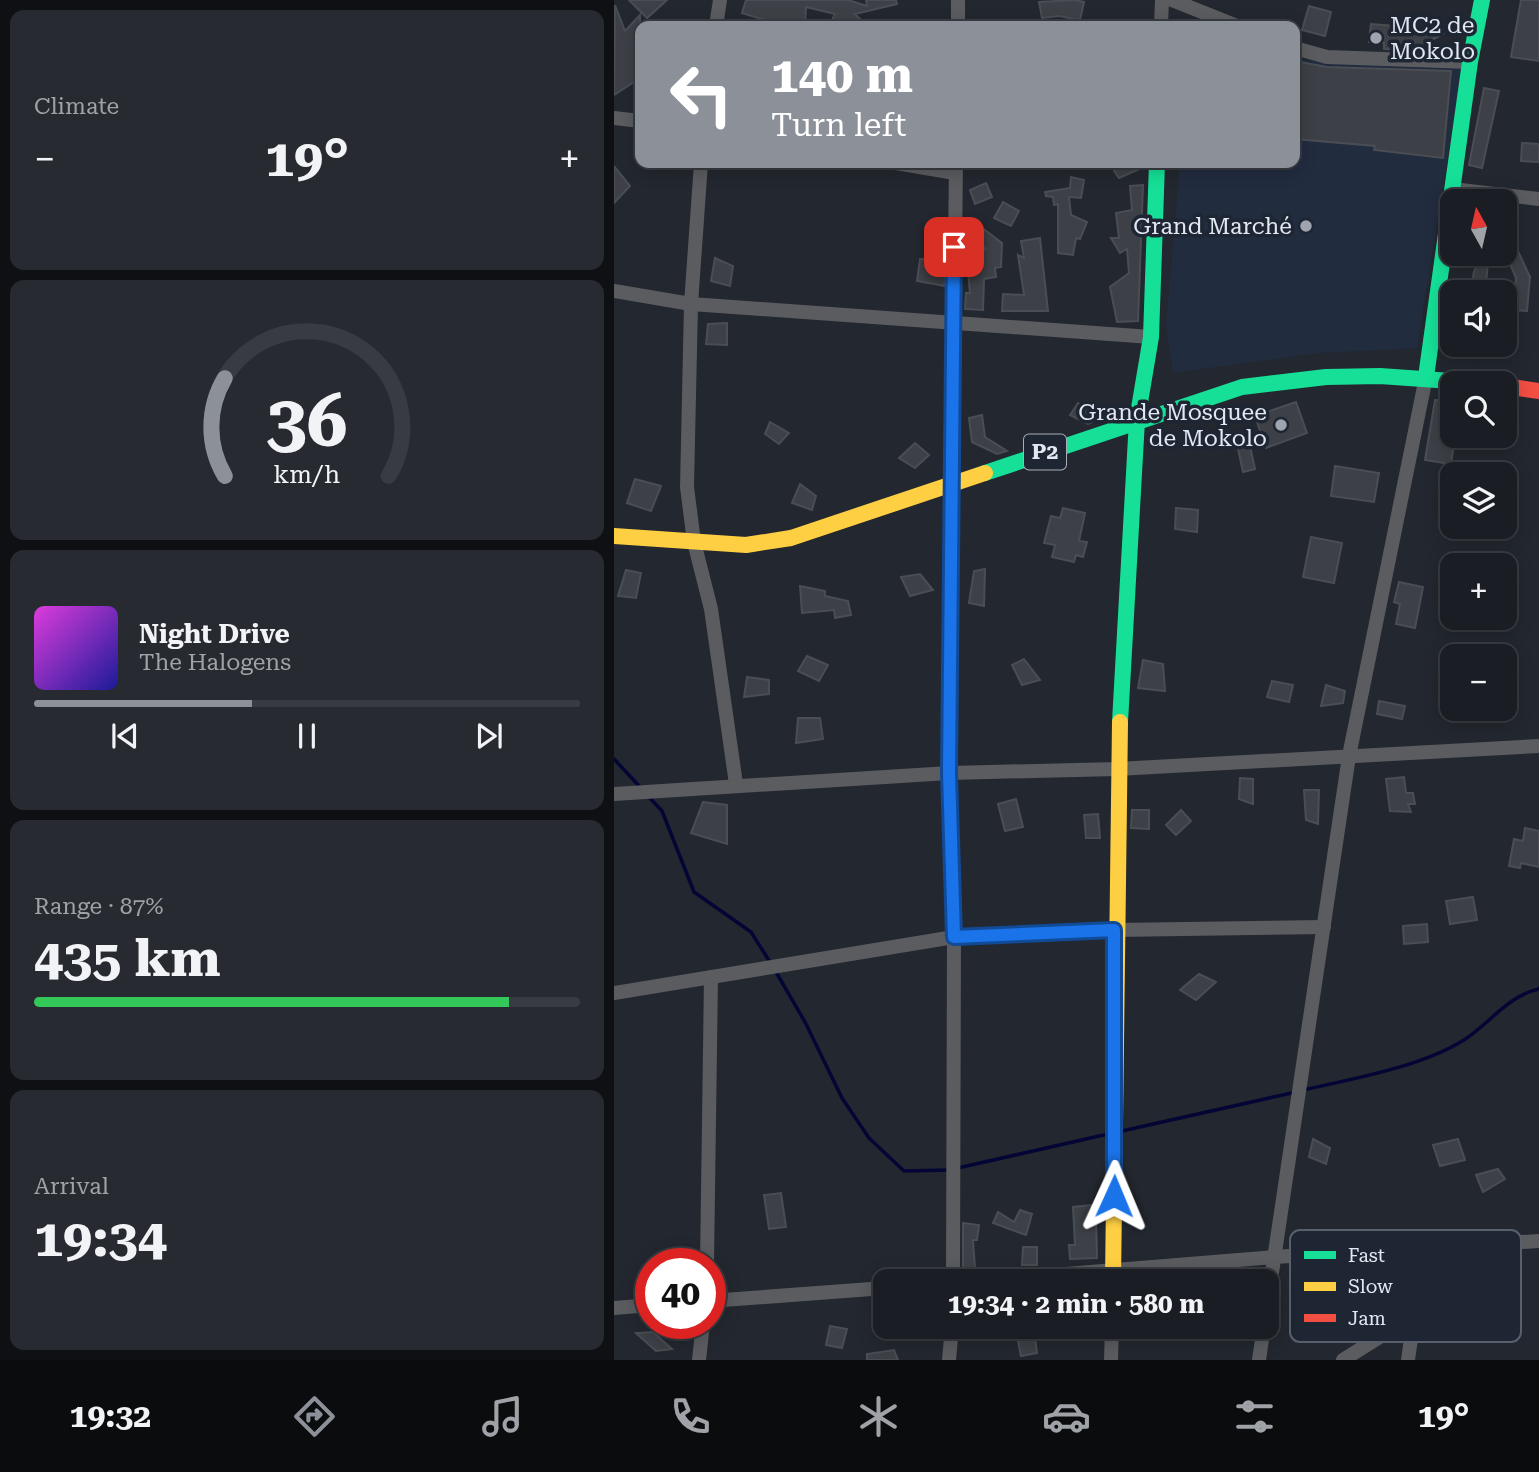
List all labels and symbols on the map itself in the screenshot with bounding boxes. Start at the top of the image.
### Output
place label: MC2 de Mokolo [1390,12,1475,65]
marker: MC2 de Mokolo [1368,30,1384,46]
north arrow [1440,189,1517,266]
place label: Grand Marché [1133,213,1292,240]
pin [924,217,984,277]
marker: Grand Marché [1298,218,1314,234]
place label: Grande Mosquee de Mokolo [1078,399,1267,452]
marker: Grande Mosquee de Mokolo [1273,417,1289,433]
road number: P2 [1024,434,1066,470]
position arrow [1077,1159,1151,1233]
legend [1290,1230,1521,1342]
text: Fast [1348,1244,1385,1267]
speed limit sign: 40 [635,1248,726,1339]
text: Slow [1348,1275,1393,1298]
text: Jam [1348,1307,1386,1330]

